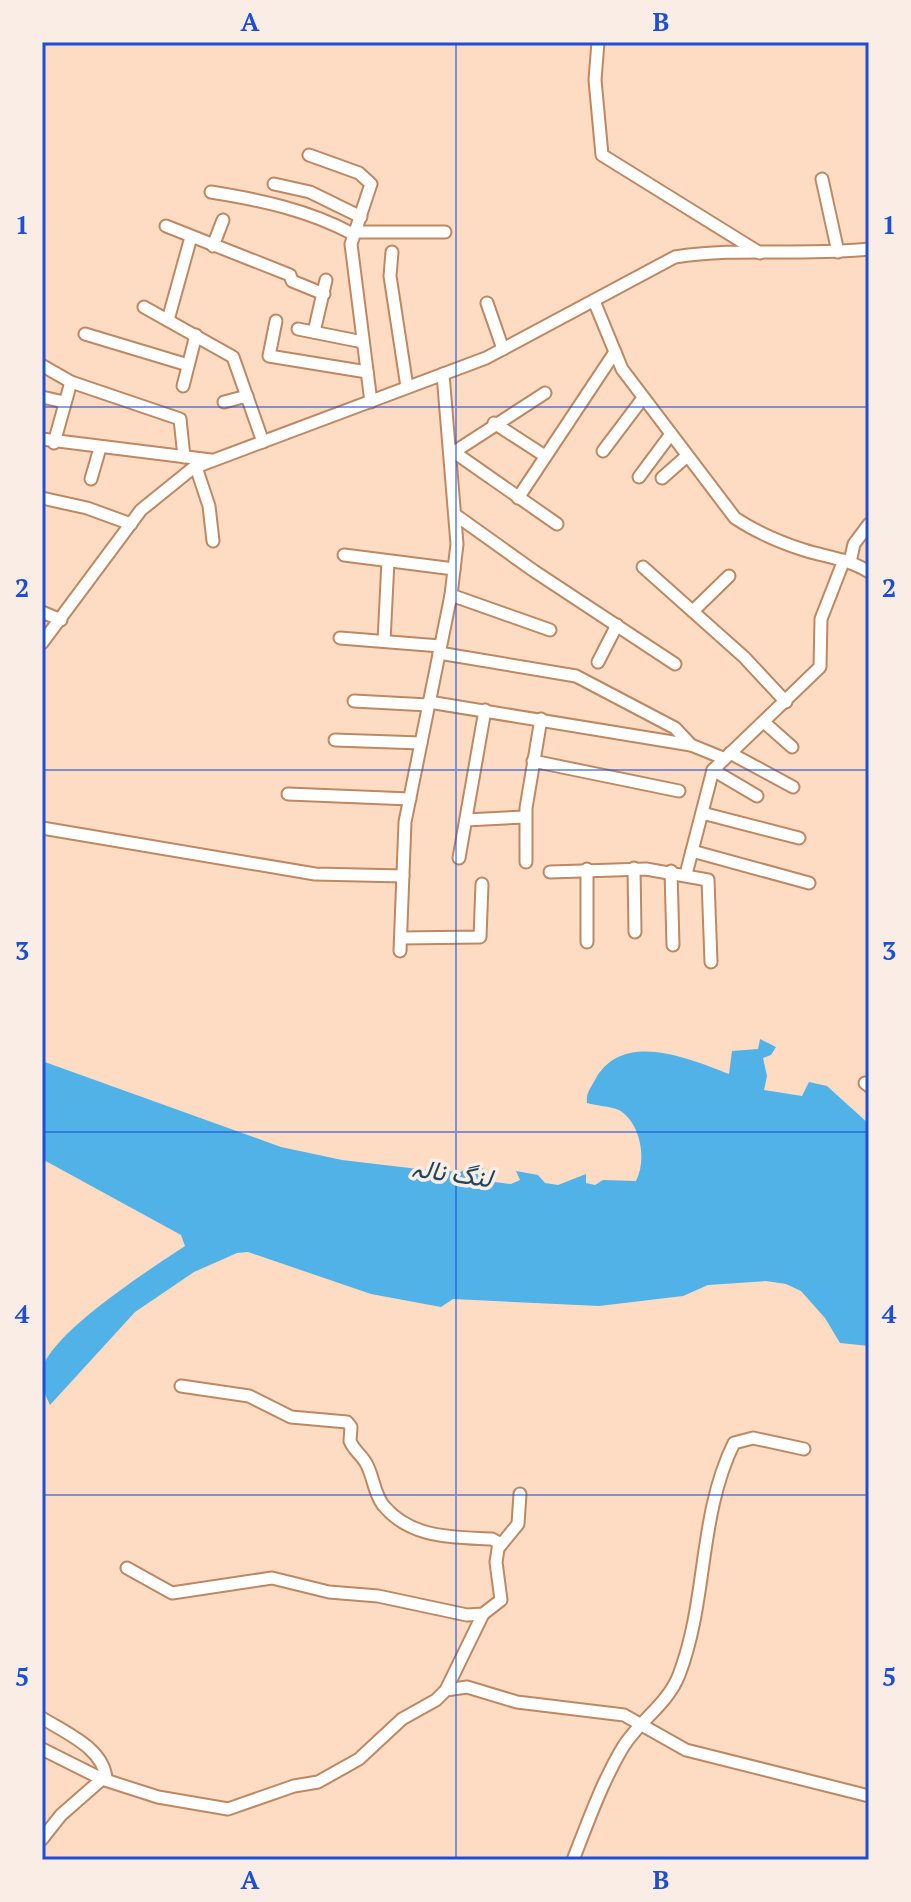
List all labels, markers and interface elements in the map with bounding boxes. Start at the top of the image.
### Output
text: A [241,4,260,38]
text: B [653,4,669,38]
text: 1 [15,207,29,241]
text: 1 [882,207,896,241]
text: 2 [15,570,29,604]
text: 2 [882,570,896,604]
text: 3 [15,933,29,967]
text: 3 [882,933,896,967]
water label: لنگ نالہ [410,1150,497,1195]
text: 4 [15,1296,30,1330]
text: 4 [882,1296,897,1330]
text: 5 [15,1659,29,1693]
text: 5 [882,1659,896,1693]
text: A [241,1862,260,1896]
text: B [653,1862,669,1896]

